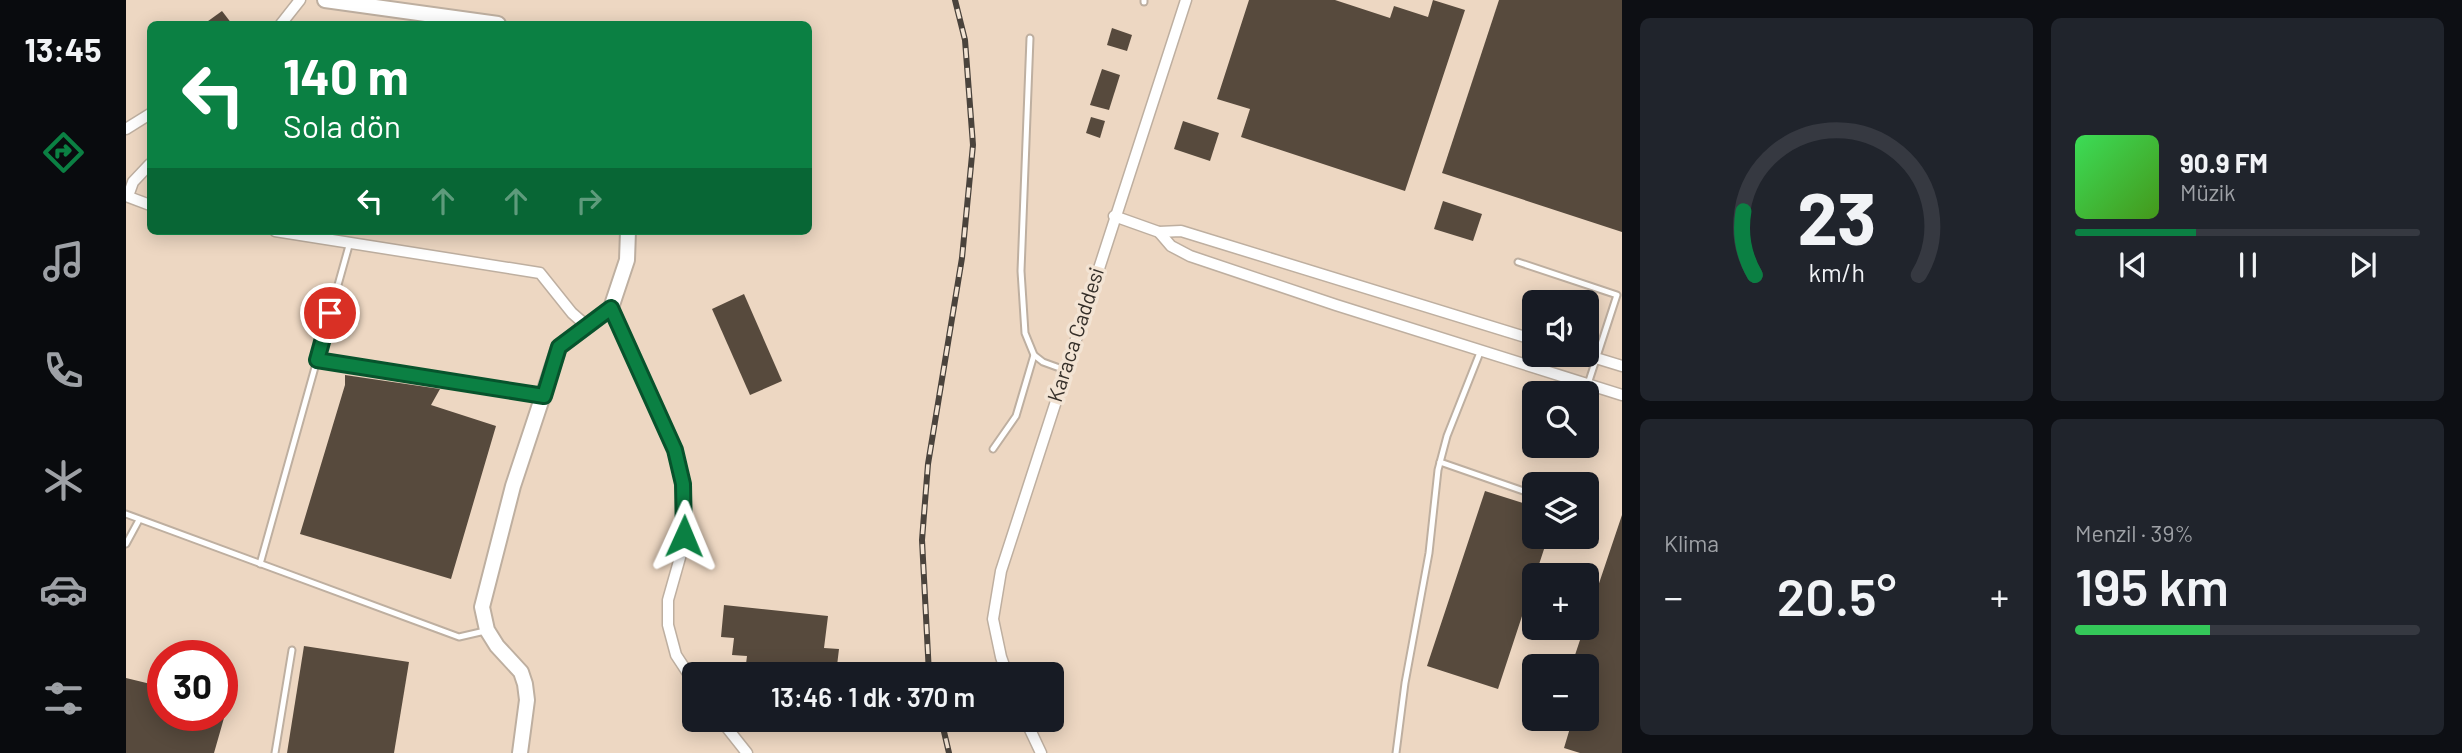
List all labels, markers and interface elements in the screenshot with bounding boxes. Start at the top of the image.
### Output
text: 13:45 [25,30,101,68]
text: 140 m [283,46,409,105]
icon: left [168,49,259,140]
text: Sola dön [283,106,401,144]
icon: directions [39,128,88,177]
text: 90.9 FM [2180,147,2268,178]
text: 23 [1797,173,1876,261]
text: Müzik [2180,178,2235,206]
icon: left [351,182,389,220]
icon: ahead [424,182,462,220]
icon: ahead [497,182,535,220]
icon: right [570,182,608,220]
icon: music [39,237,88,286]
icon: previous [2114,246,2152,284]
icon: pause [2229,246,2267,284]
icon: next [2344,246,2382,284]
text: km/h [1808,257,1865,287]
street label: Karaca Caddesi [1041,264,1108,405]
pin [300,283,360,343]
map controls [1522,290,1599,731]
button: sound [1522,290,1599,367]
icon: arrive [311,294,349,332]
icon: phone [39,346,88,395]
button: search [1522,381,1599,458]
icon: climate [39,456,88,505]
button: layers [1522,472,1599,549]
position arrow [647,499,721,573]
text: Menzil · 39% [2075,519,2194,547]
text: Klima [1664,529,1719,557]
text: 195 km [2075,554,2229,616]
button: + [1522,563,1599,640]
text: 20.5° [1777,564,1896,626]
icon: car [39,565,88,614]
text: − [1664,573,1683,619]
text: + [1990,573,2009,619]
speed limit sign: 30 [147,640,238,731]
button: − [1522,654,1599,731]
icon: filters [39,674,88,723]
text: 13:46 · 1 dk · 370 m [771,681,975,712]

